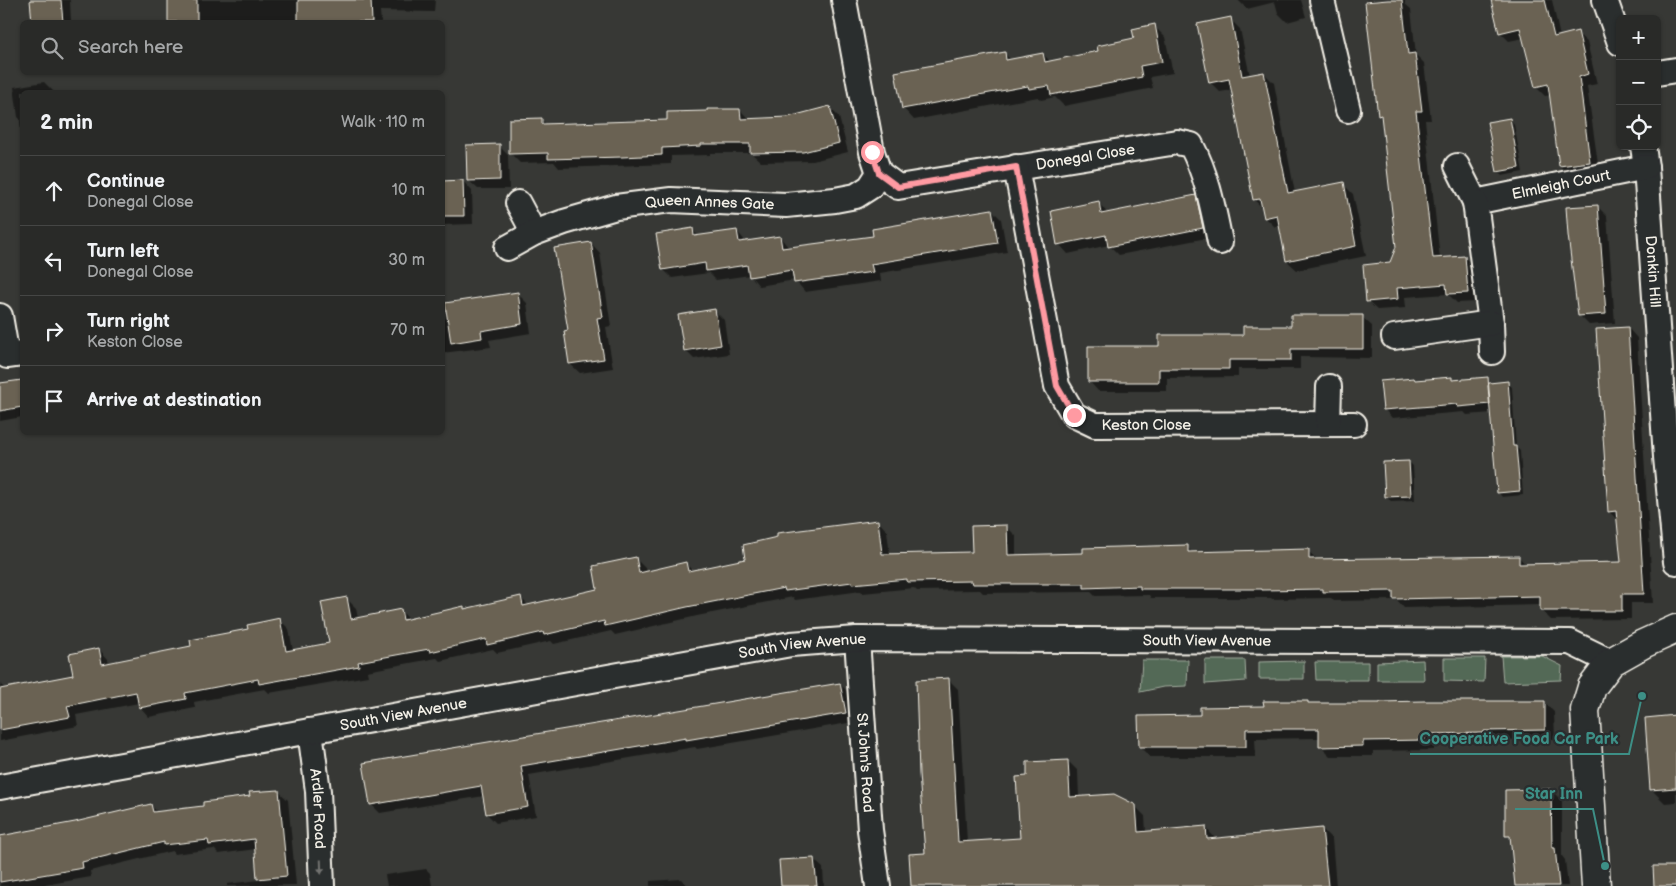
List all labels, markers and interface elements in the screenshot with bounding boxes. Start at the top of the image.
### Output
map controls [1616,15,1661,150]
button: + [1616,15,1661,60]
search box [20,20,445,75]
icon: search [38,34,66,62]
text: Search here [78,36,183,59]
button: − [1616,60,1661,105]
button: locate [1616,105,1661,150]
text: 2 min [40,110,93,135]
text: Walk · 110 m [341,113,425,132]
street label: Donegal Close [1034,139,1136,174]
route start [861,141,884,164]
street label: Elmleigh Court [1510,165,1612,204]
text: Continue [87,170,165,193]
icon: ahead [40,177,68,205]
text: 10 m [392,181,425,200]
street label: Queen Annes Gate [644,190,775,214]
text: Donegal Close [87,193,194,212]
street label: Donkin Hill [1641,235,1665,308]
text: Turn left [87,240,159,263]
icon: left [40,247,68,275]
text: 30 m [388,251,425,270]
text: Donegal Close [87,263,194,282]
text: Turn right [87,310,170,333]
icon: right [40,317,68,345]
text: 70 m [390,321,425,340]
text: Keston Close [87,333,183,352]
icon: arrive [40,387,68,415]
text: Arrive at destination [87,389,262,412]
route end [1063,404,1086,427]
street label: Keston Close [1101,415,1191,434]
street label: South View Avenue [737,629,866,663]
street label: South View Avenue [1143,631,1271,650]
street label: South View Avenue [339,693,468,735]
street label: St John's Road [853,712,878,813]
callout: Cooperative Food Car Park [1410,723,1629,754]
text: Cooperative Food Car Park [1420,730,1619,749]
street label: Ardler Road [306,767,330,849]
callout: Star Inn [1515,778,1593,809]
text: Star Inn [1525,785,1583,804]
one-way arrow [317,859,325,875]

